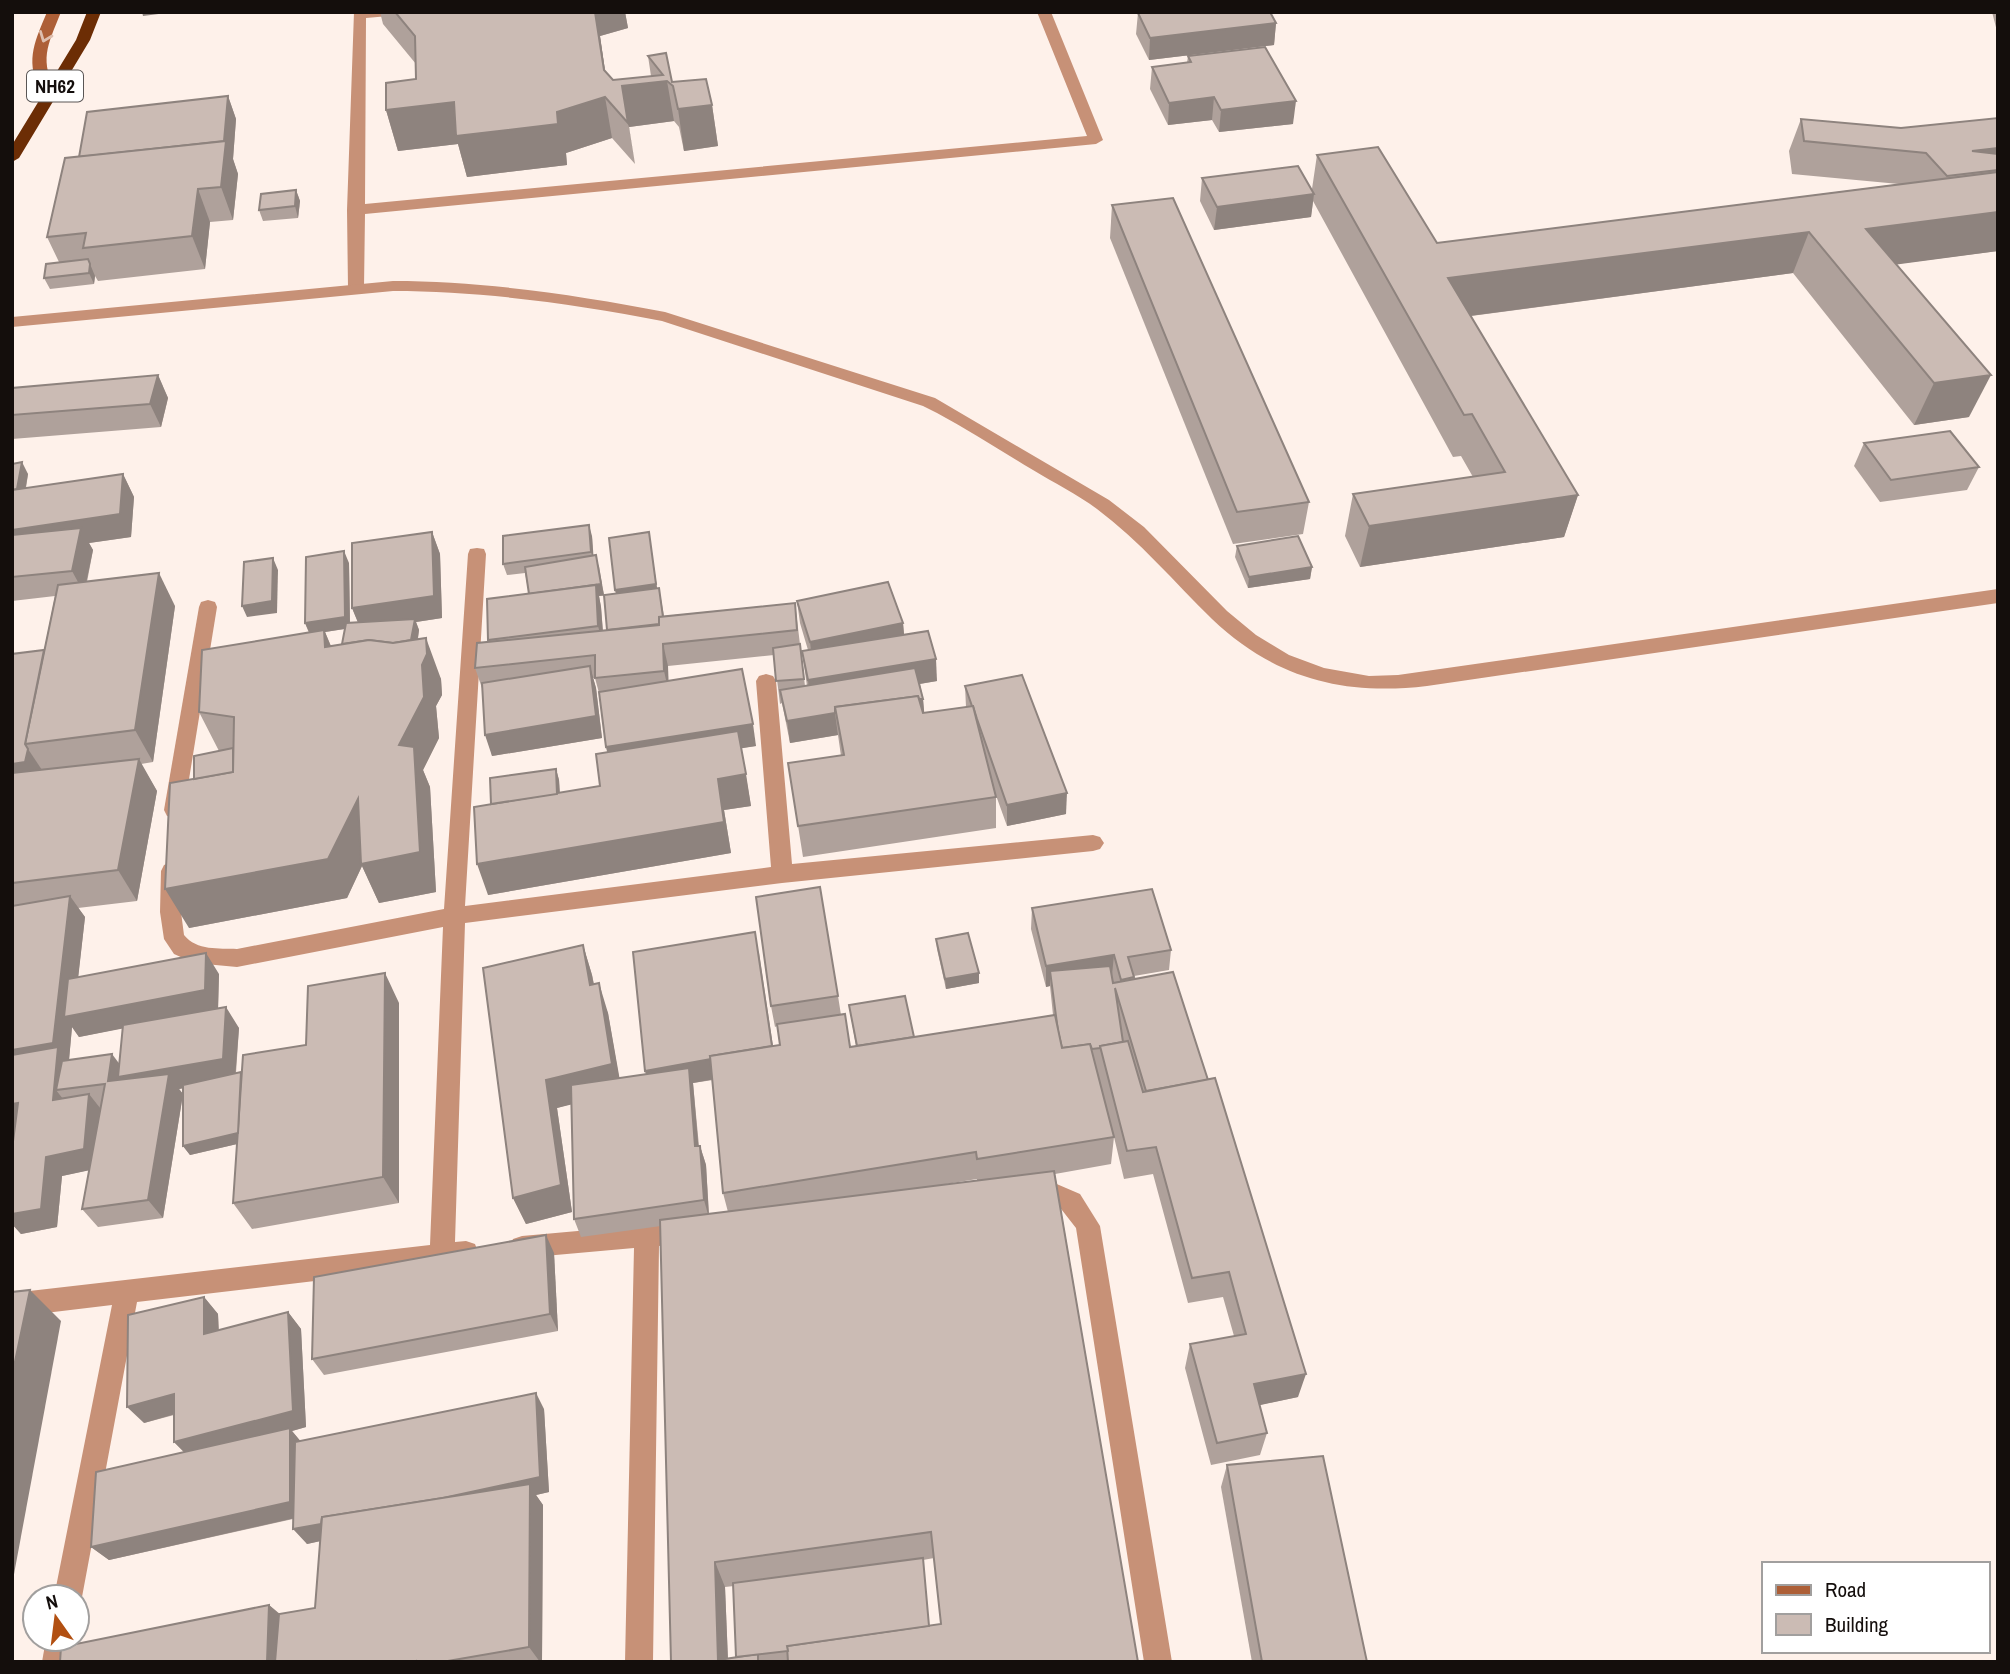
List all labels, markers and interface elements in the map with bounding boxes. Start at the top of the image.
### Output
one-way arrow [39,30,53,42]
road number: NH62 [27,71,83,102]
legend [1762,1562,1989,1653]
text: Road [1825,1575,1866,1604]
north arrow [21,1583,91,1653]
text: N [43,1588,60,1615]
text: Building [1825,1610,1889,1639]

